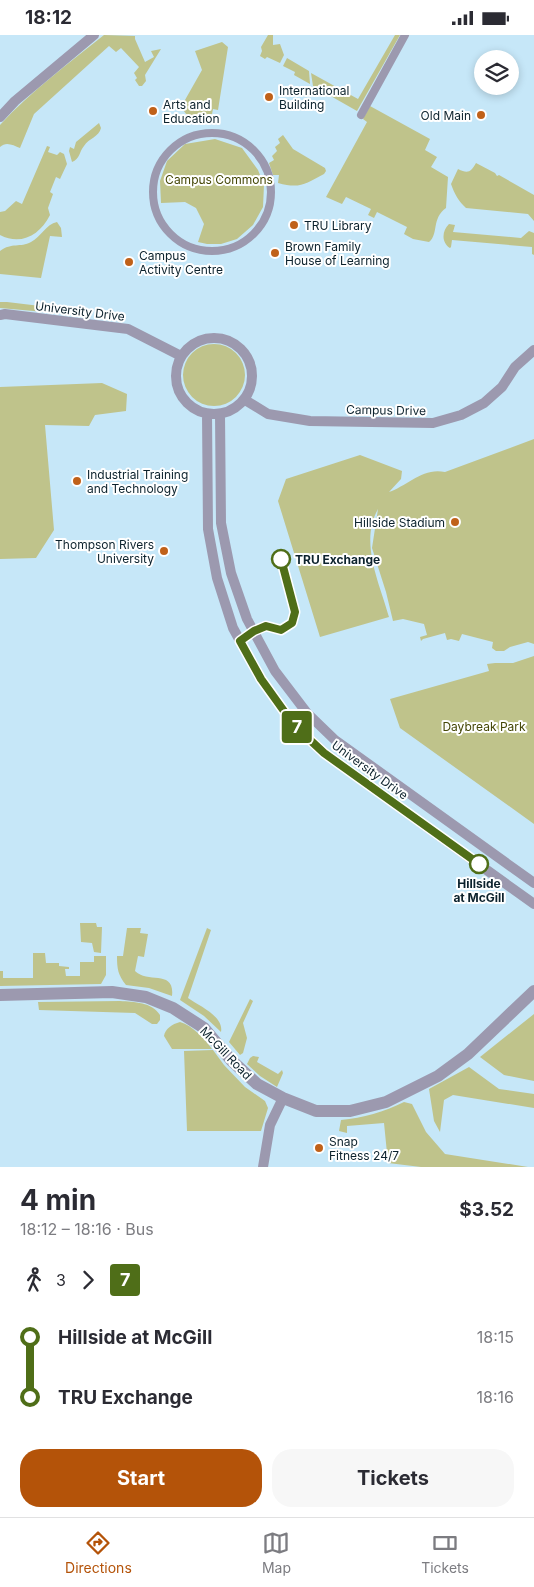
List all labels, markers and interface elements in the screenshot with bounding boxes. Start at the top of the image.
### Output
text: 18:12 [25,6,72,29]
map controls [474,50,519,95]
button: layers [474,50,519,95]
place label: International Building [279,83,349,112]
marker: International Building [263,91,275,103]
place label: Arts and Education [163,97,219,126]
marker: Arts and Education [147,105,159,117]
place label: Old Main [421,108,471,123]
marker: Old Main [475,109,487,121]
park label: Campus Commons [165,172,273,187]
place label: TRU Library [304,218,372,233]
marker: TRU Library [288,219,300,231]
place label: Brown Family House of Learning [285,239,390,268]
marker: Brown Family House of Learning [269,247,281,259]
place label: Campus Activity Centre [139,248,223,277]
marker: Campus Activity Centre [123,256,135,268]
street label: University Drive [34,298,126,324]
street label: Campus Drive [346,402,426,418]
place label: Industrial Training and Technology [87,467,188,496]
marker: Industrial Training and Technology [71,475,83,487]
place label: Hillside Stadium [354,515,445,530]
marker: Hillside Stadium [449,516,461,528]
place label: Thompson Rivers University [55,537,154,566]
marker: Thompson Rivers University [158,545,170,557]
marker: TRU Exchange [271,549,291,569]
place label: TRU Exchange [295,552,380,567]
line badge: 7 [281,711,313,743]
text: 7 [292,716,302,737]
park label: Daybreak Park [442,719,526,734]
street label: University Drive [329,737,411,803]
marker: Hillside at McGill [469,854,489,874]
place label: Hillside at McGill [453,876,505,905]
street label: McGill Road [197,1023,255,1083]
place label: Snap Fitness 24/7 [329,1134,399,1163]
marker: Snap Fitness 24/7 [313,1142,325,1154]
text: 4 min [20,1183,96,1217]
text: $3.52 [459,1198,514,1221]
text: 18:12 – 18:16 · Bus [20,1219,154,1239]
icon: walk [20,1266,48,1294]
icon: forward [74,1266,102,1294]
text: 7 [120,1269,130,1290]
text: 3 [56,1270,66,1290]
text: Hillside at McGill [58,1326,212,1349]
text: 18:15 [477,1327,514,1347]
text: TRU Exchange [58,1386,193,1409]
text: 18:16 [477,1387,514,1407]
button: Start [20,1449,262,1507]
button: Tickets [272,1449,514,1507]
tab: Directions [65,1529,132,1576]
tab: Map [262,1529,291,1576]
tab: Tickets [421,1529,469,1576]

